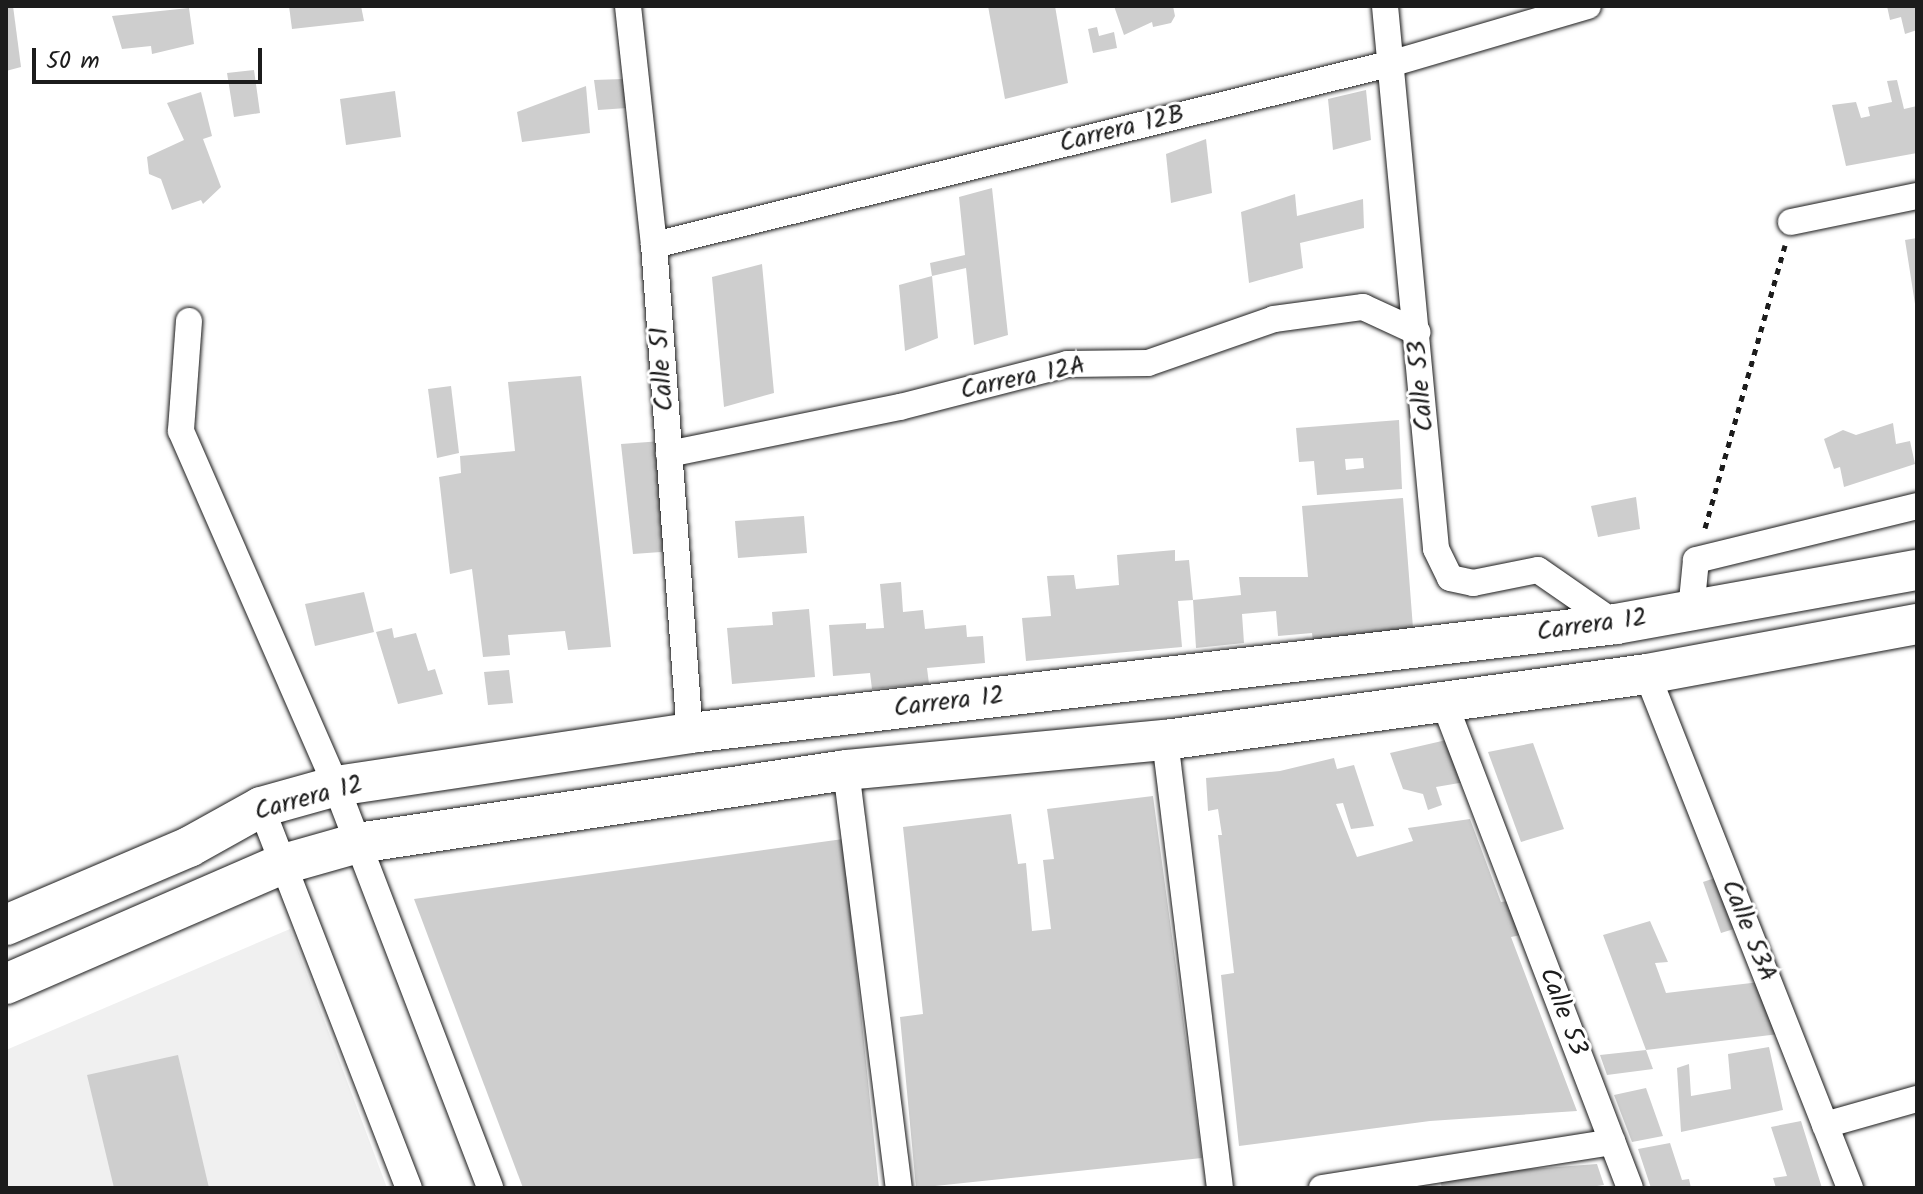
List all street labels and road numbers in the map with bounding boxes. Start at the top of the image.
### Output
street label: Carrera 12B [1056,99,1188,161]
street label: Calle 51 [644,326,682,412]
street label: Calle 53 [1402,339,1442,433]
street label: Carrera 12A [958,351,1088,407]
street label: Carrera 12 [1535,603,1649,649]
street label: Carrera 12 [892,681,1006,725]
street label: Carrera 12 [251,770,367,828]
street label: Calle 53A [1713,875,1783,987]
street label: Calle 53 [1531,964,1593,1060]

